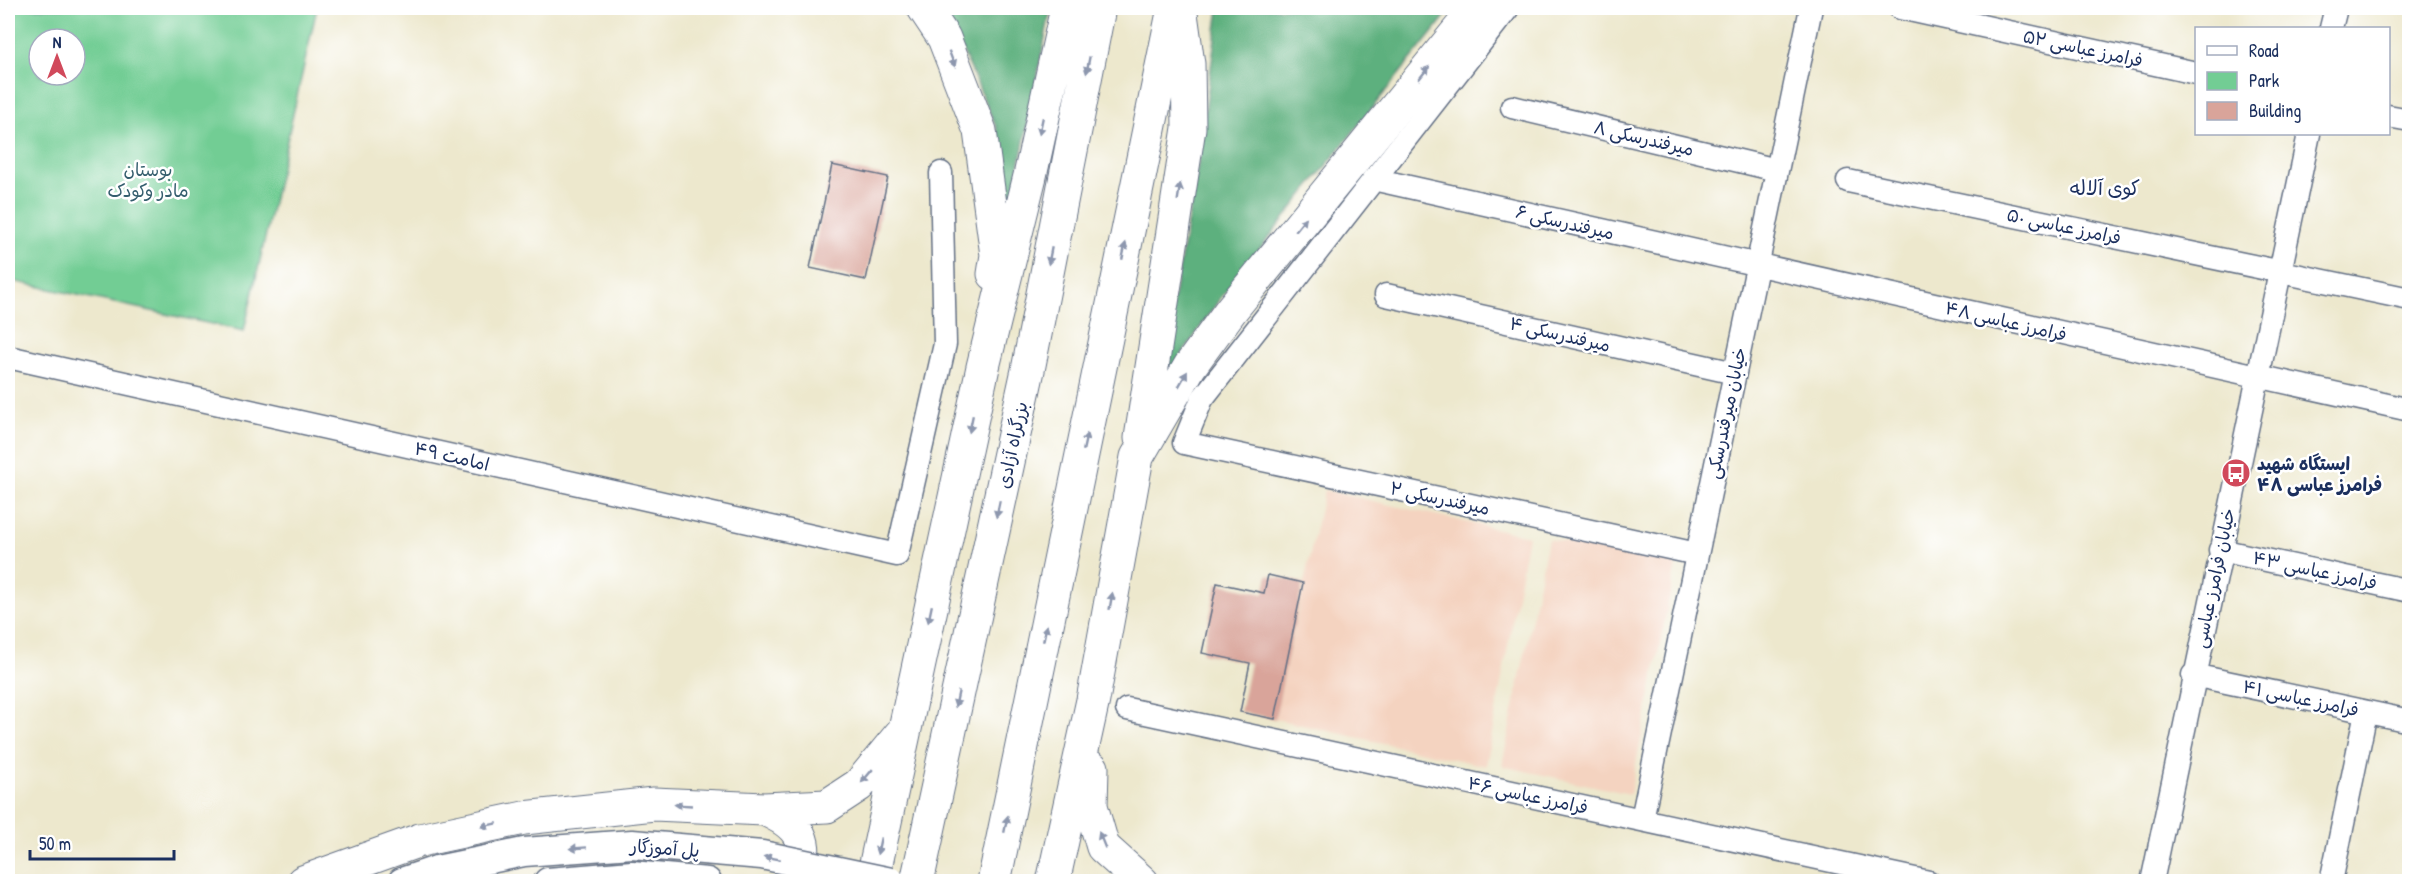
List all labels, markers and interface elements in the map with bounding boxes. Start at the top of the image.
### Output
street label: فرامرز عباسی ۵۲ [2021,23,2145,73]
north arrow [27,27,87,87]
legend [2195,27,2390,135]
text: N [53,31,62,53]
text: Road [2249,38,2279,63]
one-way arrow [947,50,957,68]
one-way arrow [1083,56,1092,75]
one-way arrow [1418,65,1431,81]
text: Park [2249,68,2280,93]
text: Building [2249,98,2301,123]
street label: میرفندرسکی ۸ [1591,114,1697,162]
one-way arrow [1036,117,1045,136]
park label: بوستان مادر وکودک [107,157,189,203]
district label: کوی آلاله [2070,174,2140,201]
one-way arrow [1175,183,1184,202]
street label: میرفندرسکی ۶ [1513,199,1617,245]
street label: فرامرز عباسی ۵۰ [2004,202,2124,250]
one-way arrow [1294,217,1307,232]
one-way arrow [1120,242,1129,261]
one-way arrow [1045,247,1054,266]
street label: فرامرز عباسی ۴۸ [1943,295,2069,347]
street label: میرفندرسکی ۴ [1507,310,1613,358]
street label: خیابان میرفندرسکی [1700,345,1752,481]
one-way arrow [1177,370,1187,387]
street label: بزرگراه آزادی [991,399,1033,491]
one-way arrow [966,415,975,434]
one-way arrow [1080,433,1090,452]
street label: امامت ۴۹ [412,435,492,477]
place label: ایستگاه شهید فرامرز عباسی ۴۸ [2257,451,2382,497]
bus stop icon: ایستگاه شهید فرامرز عباسی ۴۸ [2220,457,2252,489]
street label: میرفندرسکی ۲ [1388,475,1492,521]
one-way arrow [993,500,1002,519]
street label: خیابان فرامرز عباسی [2187,506,2241,650]
street label: فرامرز عباسی ۴۳ [2251,545,2379,595]
one-way arrow [1106,591,1115,610]
one-way arrow [924,605,934,624]
one-way arrow [1041,624,1050,643]
street label: فرامرز عباسی ۴۱ [2241,673,2361,723]
one-way arrow [951,690,961,709]
one-way arrow [861,768,874,783]
street label: فرامرز عباسی ۴۶ [1465,770,1591,820]
one-way arrow [673,800,692,809]
one-way arrow [1002,814,1011,833]
one-way arrow [480,821,499,830]
scale bar [30,823,174,861]
text: 50 m [39,831,71,856]
one-way arrow [1097,831,1107,849]
street label: پل آموزگار [627,833,701,863]
one-way arrow [874,837,883,856]
one-way arrow [569,843,588,853]
one-way arrow [763,852,782,862]

